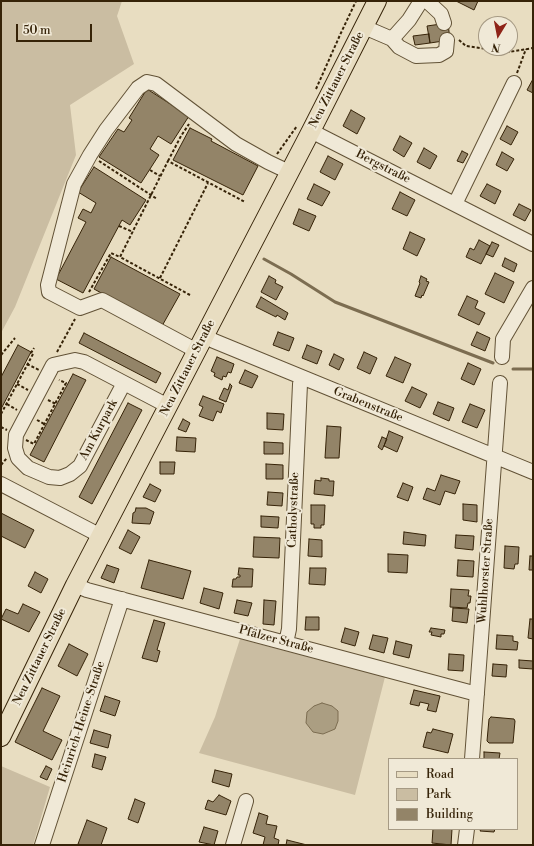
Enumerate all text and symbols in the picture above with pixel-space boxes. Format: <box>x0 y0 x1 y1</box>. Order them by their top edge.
scale bar <box>18 16 94 42</box>
north arrow <box>478 16 518 56</box>
text: 50 m <box>23 23 51 38</box>
street label: Neu Zittauer Straße <box>306 29 368 131</box>
text: N <box>491 39 502 54</box>
street label: Bergstraße <box>353 147 413 187</box>
street label: Neu Zittauer Straße <box>157 317 219 419</box>
street label: Grabenstraße <box>331 385 405 425</box>
street label: Am Kurpark <box>77 397 121 463</box>
street label: Catholystraße <box>285 472 303 548</box>
street label: Wuhlhorster Straße <box>475 518 497 624</box>
street label: Neu Zittauer Straße <box>10 606 70 708</box>
street label: Pfälzer Straße <box>237 623 315 657</box>
street label: Heinrich-Heine-Straße <box>56 659 108 785</box>
legend <box>388 758 518 830</box>
text: Road <box>426 767 454 782</box>
text: Park <box>426 787 451 802</box>
text: Building <box>426 807 473 822</box>

